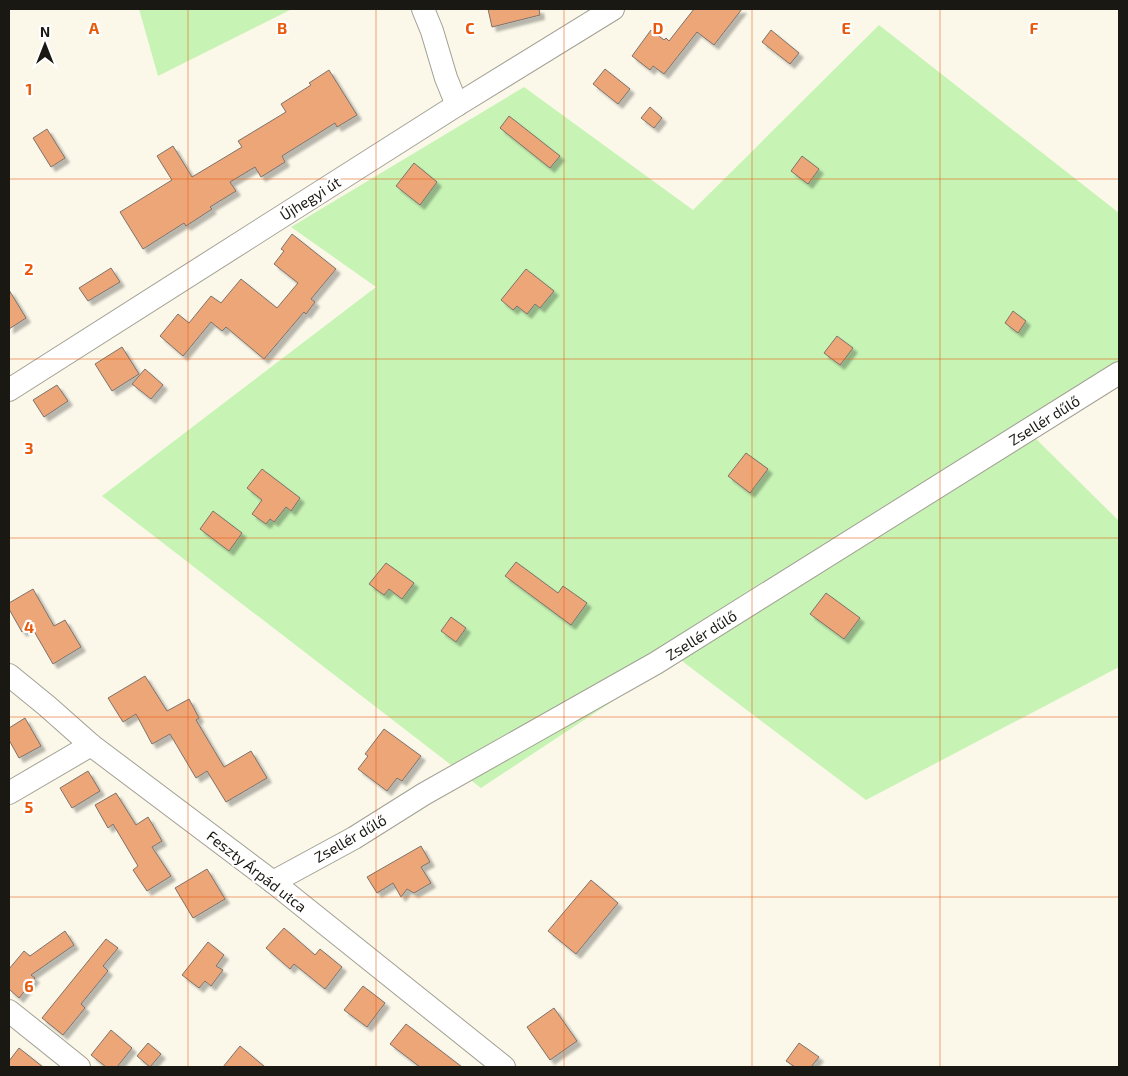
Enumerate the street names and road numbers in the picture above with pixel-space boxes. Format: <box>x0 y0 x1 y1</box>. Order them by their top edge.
street label: Újhegyi út <box>276 172 344 225</box>
street label: Zsellér dűlő <box>1005 391 1083 449</box>
street label: Zsellér dűlő <box>662 606 740 664</box>
street label: Zsellér dűlő <box>311 810 389 866</box>
street label: Feszty Árpád utca <box>204 826 310 916</box>

